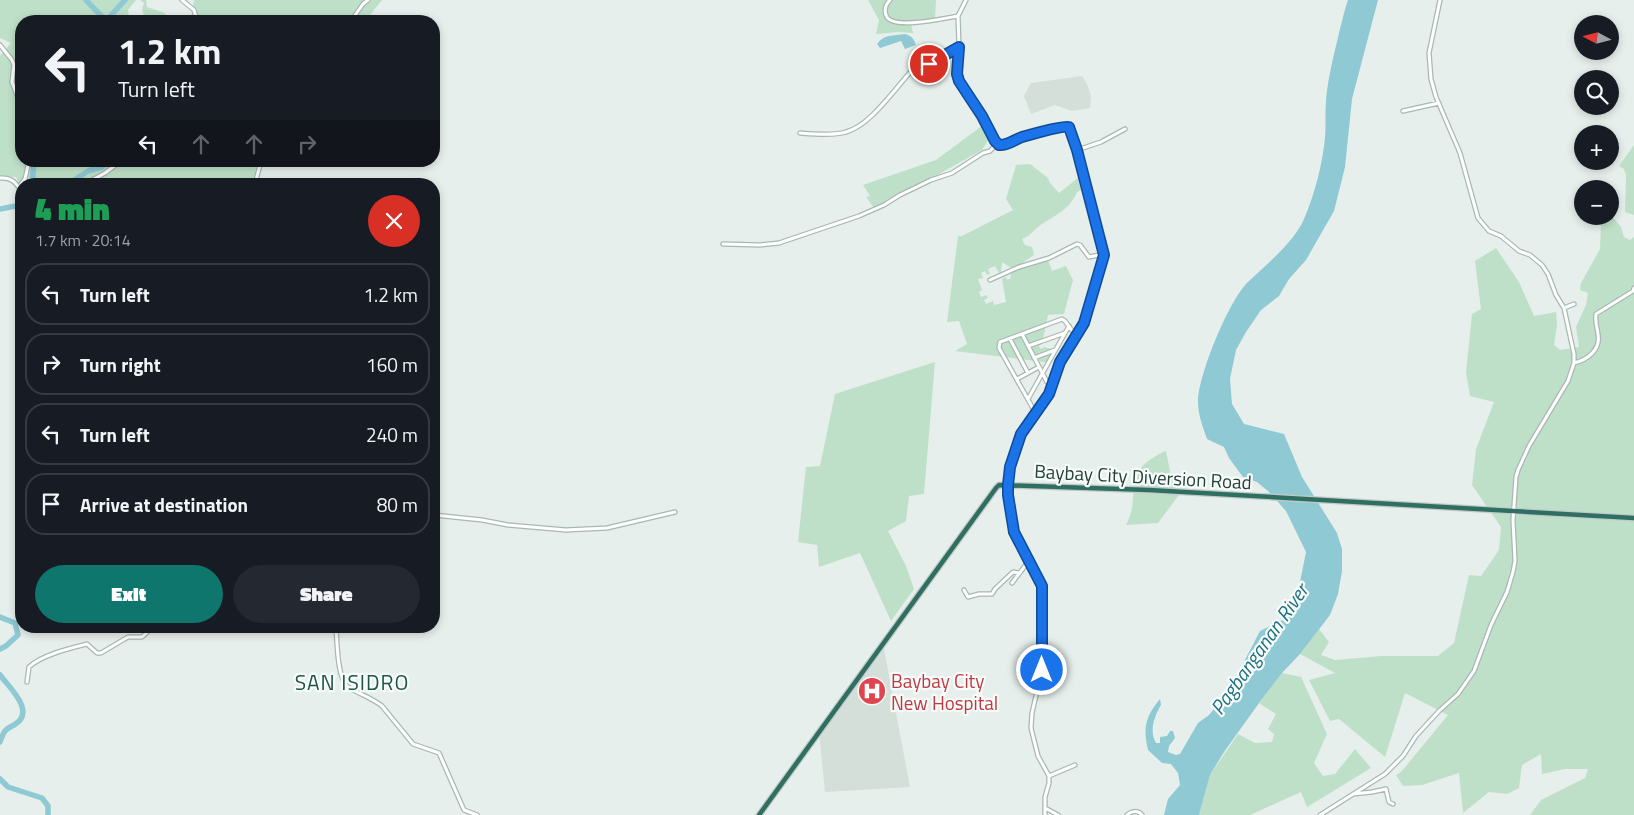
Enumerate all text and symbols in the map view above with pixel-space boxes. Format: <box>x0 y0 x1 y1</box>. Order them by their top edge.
north arrow <box>1574 15 1619 60</box>
map controls <box>1574 15 1619 225</box>
text: 1.2 km <box>118 24 221 78</box>
icon: left <box>35 35 100 100</box>
pin <box>908 43 950 85</box>
icon: arrive <box>915 50 943 78</box>
button: search <box>1574 70 1619 115</box>
text: Turn left <box>118 72 195 106</box>
button: + <box>1574 125 1619 170</box>
icon: left <box>134 130 162 158</box>
icon: ahead <box>187 130 215 158</box>
icon: ahead <box>240 130 268 158</box>
icon: right <box>293 130 321 158</box>
button: − <box>1574 180 1619 225</box>
text: 4 min <box>35 186 110 232</box>
button: close <box>368 195 420 247</box>
text: 1.7 km · 20:14 <box>35 228 131 252</box>
icon: left <box>37 280 65 308</box>
text: Turn left <box>80 280 150 309</box>
text: 1.2 km <box>363 280 418 309</box>
icon: right <box>37 350 65 378</box>
text: Turn right <box>80 350 161 379</box>
text: 160 m <box>366 350 418 379</box>
icon: left <box>37 420 65 448</box>
text: Turn left <box>80 420 150 449</box>
text: 240 m <box>366 420 418 449</box>
street label: Baybay City Diversion Road <box>1034 456 1252 496</box>
icon: arrive <box>37 490 65 518</box>
text: Arrive at destination <box>80 490 248 519</box>
text: 80 m <box>377 490 418 519</box>
button: Exit <box>35 565 223 623</box>
button: Share <box>233 565 420 623</box>
water label: Pagbanganan River <box>1202 575 1317 721</box>
position arrow <box>1015 643 1067 695</box>
district label: SAN ISIDRO <box>295 666 409 698</box>
place label: Baybay City New Hospital <box>891 666 998 717</box>
hospital icon: Baybay City New Hospital <box>857 676 887 706</box>

